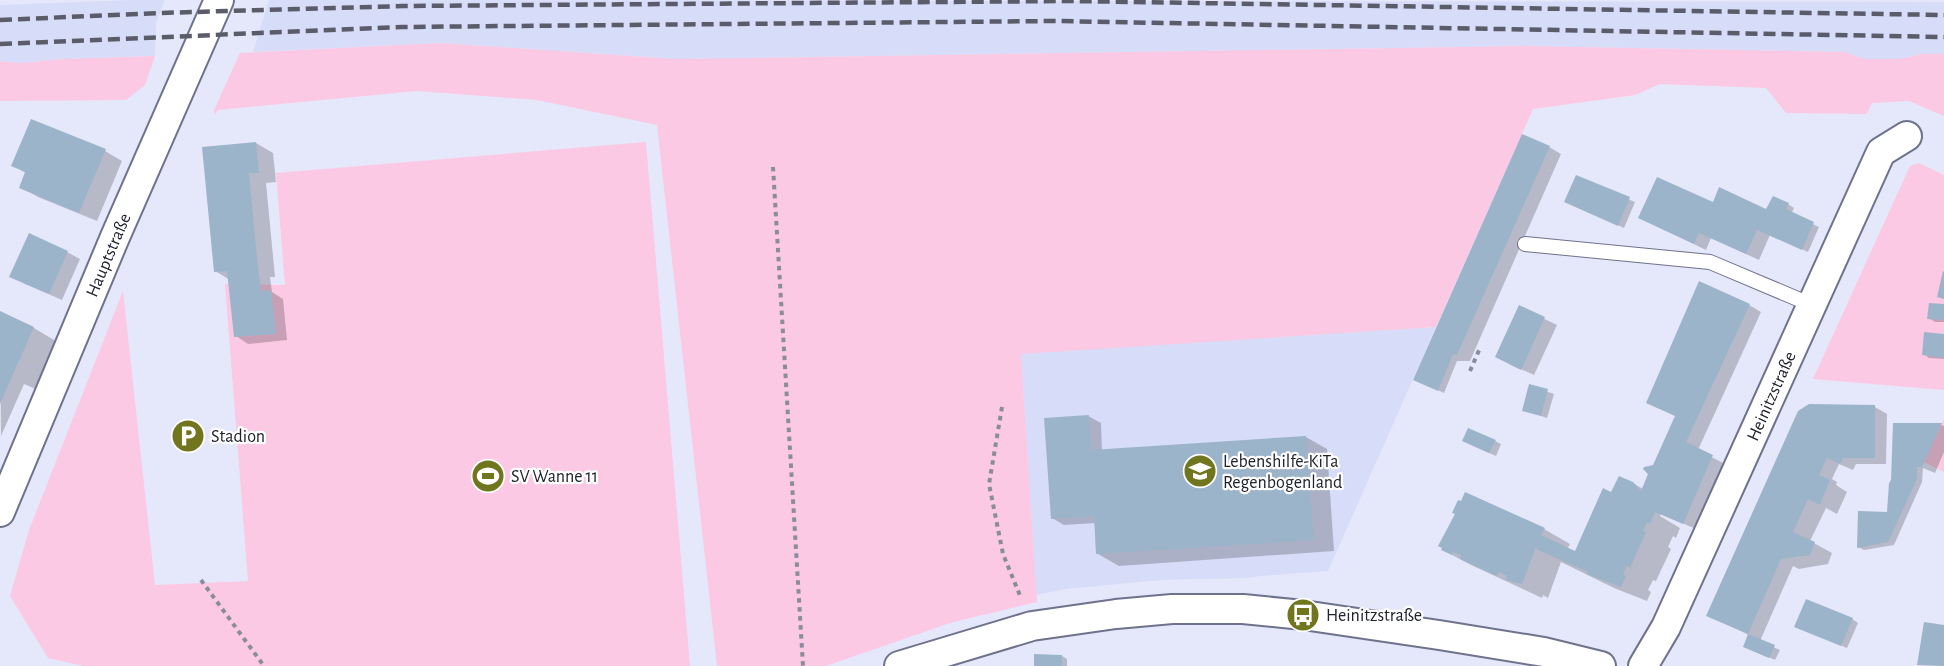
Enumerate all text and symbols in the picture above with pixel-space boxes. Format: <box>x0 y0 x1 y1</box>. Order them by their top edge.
street label: Hauptstraße <box>83 211 135 300</box>
street label: Heinitzstraße <box>1744 349 1800 444</box>
parking icon: Stadion <box>170 418 206 454</box>
place label: Stadion <box>211 428 265 446</box>
school or university icon: Lebenshilfe-KiTa Regenbogenland <box>1182 453 1218 489</box>
place label: Lebenshilfe-KiTa Regenbogenland <box>1223 453 1342 492</box>
sports icon: SV Wanne 11 <box>470 458 506 494</box>
place label: SV Wanne 11 <box>511 468 598 486</box>
bus stop icon: Heinitzstraße <box>1285 597 1321 633</box>
place label: Heinitzstraße <box>1326 607 1422 625</box>

